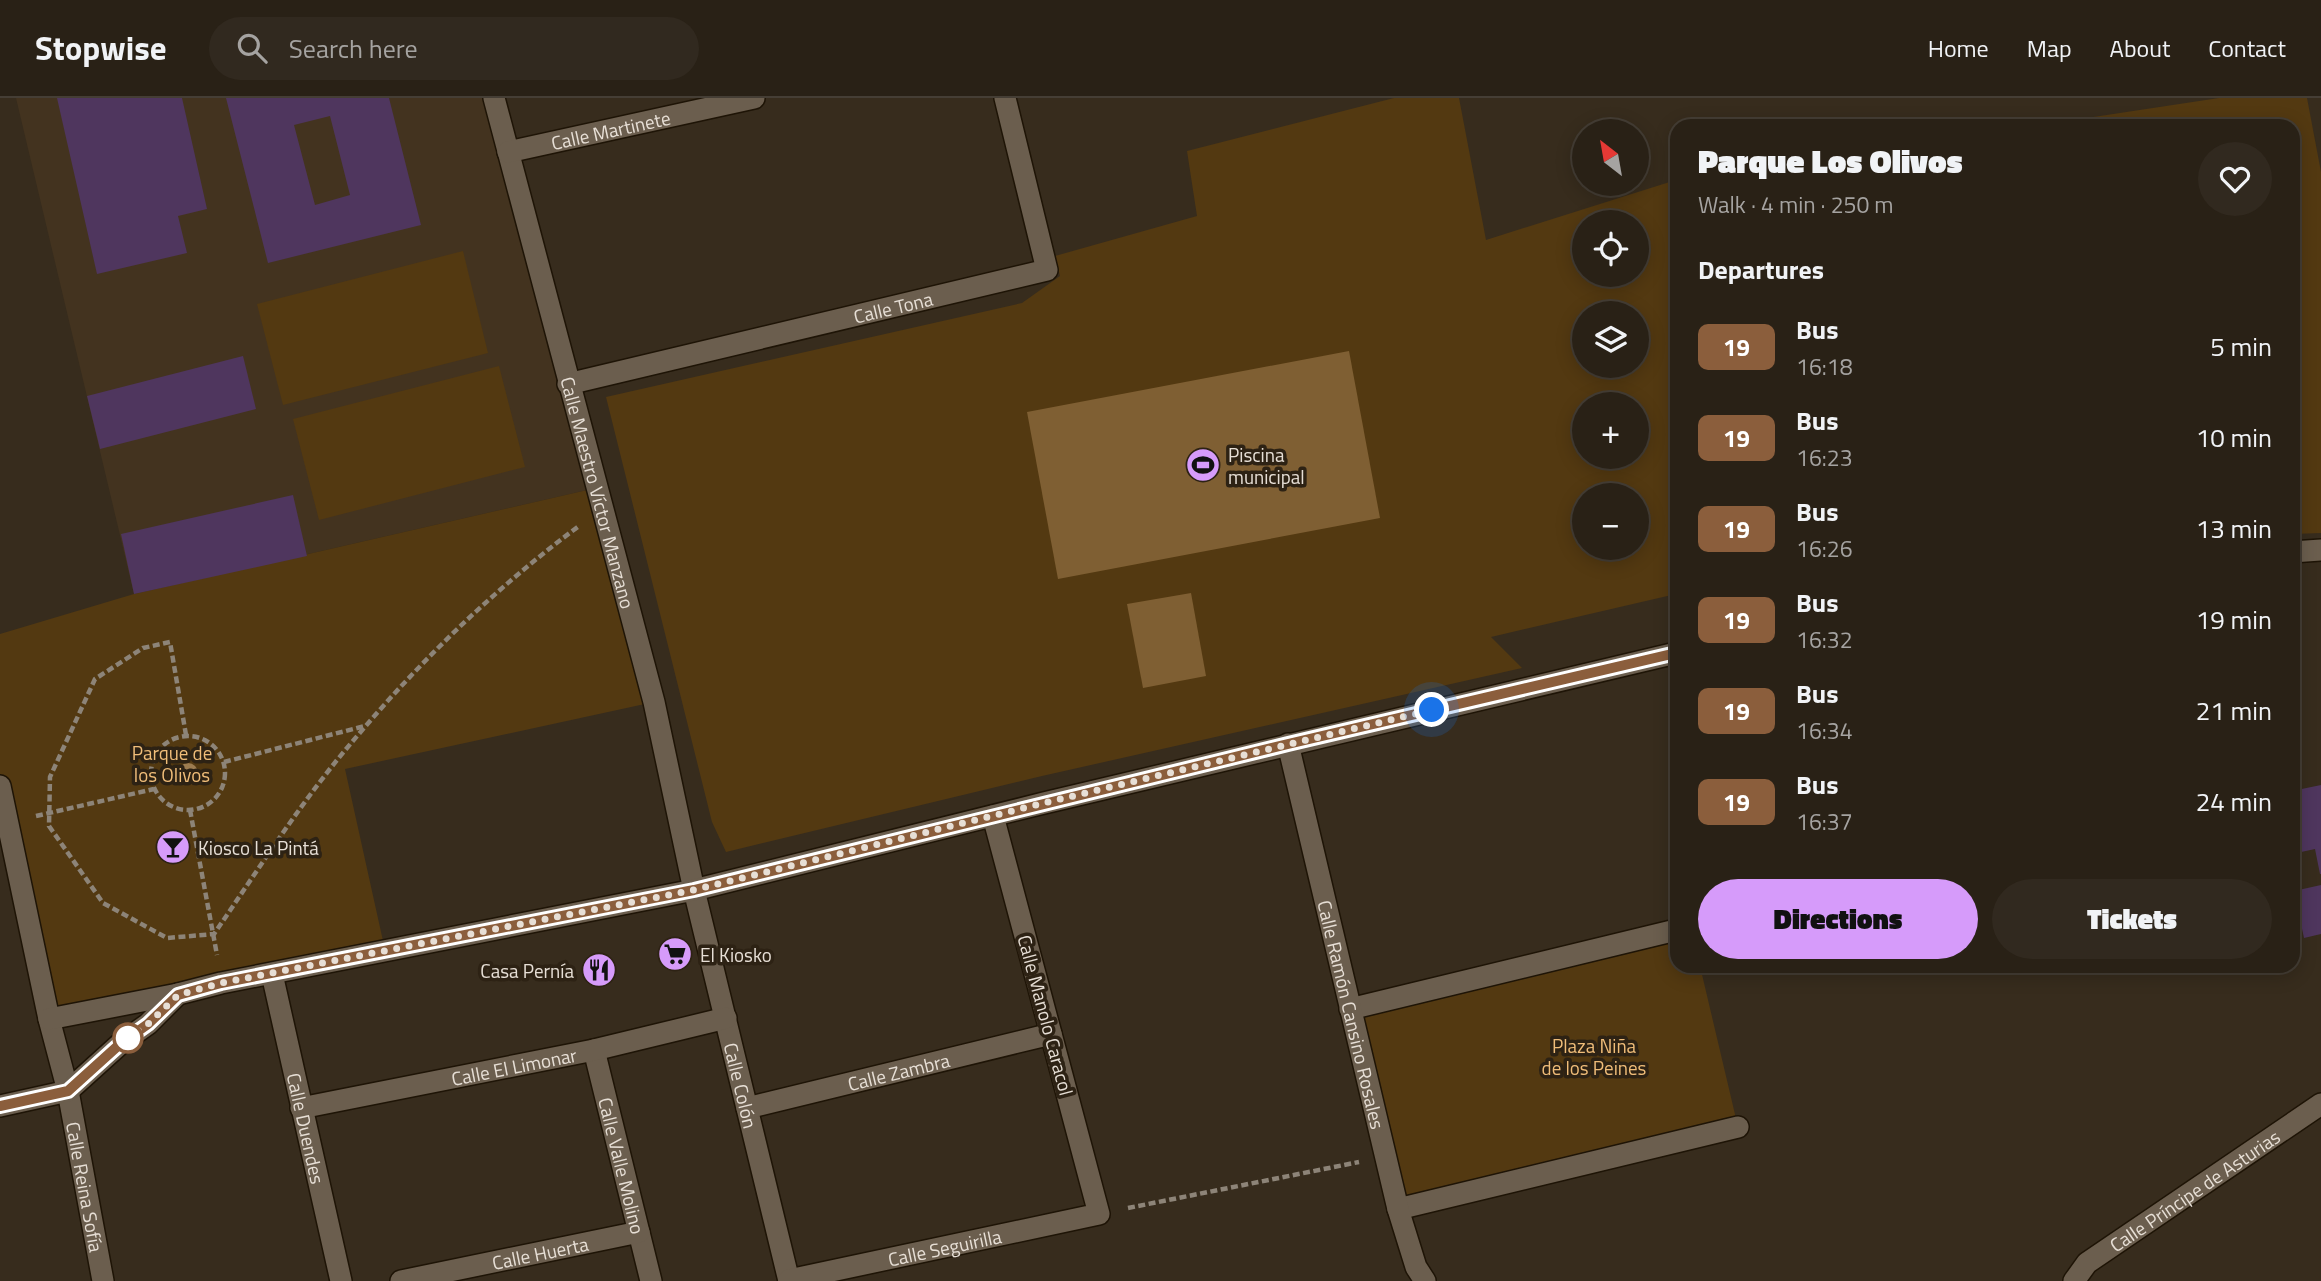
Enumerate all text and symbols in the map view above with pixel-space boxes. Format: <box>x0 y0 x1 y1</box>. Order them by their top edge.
search box <box>209 17 699 80</box>
text: Stopwise <box>35 23 167 73</box>
icon: search <box>233 29 271 67</box>
text: Search here <box>289 29 418 68</box>
text: Home <box>1928 30 1989 66</box>
text: Map <box>2027 30 2072 66</box>
text: About <box>2110 30 2170 66</box>
text: Contact <box>2208 30 2286 66</box>
street label: Calle Martinete <box>548 102 673 157</box>
north arrow <box>1572 119 1648 196</box>
map controls <box>1572 119 1649 560</box>
text: Parque Los Olivos <box>1698 136 1963 186</box>
button: heart <box>2198 142 2272 216</box>
text: Walk · 4 min · 250 m <box>1698 187 1894 222</box>
button: locate <box>1572 210 1649 287</box>
text: Departures <box>1698 250 1824 289</box>
street label: Calle Tona <box>850 283 936 330</box>
button: layers <box>1572 301 1649 378</box>
text: Bus <box>1796 310 1838 349</box>
text: 5 min <box>2210 327 2272 366</box>
text: 19 <box>1723 329 1750 365</box>
text: 16:18 <box>1796 349 1853 384</box>
street label: Calle Maestro Víctor Manzano <box>554 373 643 612</box>
button: + <box>1572 392 1649 469</box>
text: Bus <box>1796 401 1838 440</box>
text: 10 min <box>2196 418 2272 457</box>
text: 19 <box>1723 420 1750 456</box>
place label: Piscina municipal <box>1228 440 1305 491</box>
text: 16:23 <box>1796 440 1853 475</box>
sports icon: Piscina municipal <box>1184 446 1222 484</box>
button: − <box>1572 483 1649 560</box>
text: Bus <box>1796 492 1838 531</box>
text: 13 min <box>2196 509 2272 548</box>
text: 19 <box>1723 511 1750 547</box>
text: 16:26 <box>1796 531 1853 566</box>
text: Bus <box>1796 583 1838 622</box>
text: 19 min <box>2196 600 2272 639</box>
text: 19 <box>1723 602 1750 638</box>
text: 16:32 <box>1796 622 1853 657</box>
text: Bus <box>1796 674 1838 713</box>
text: 21 min <box>2196 691 2272 730</box>
your location <box>1414 692 1449 727</box>
text: 19 <box>1723 693 1750 729</box>
text: 16:34 <box>1796 713 1853 748</box>
park label: Parque de los Olivos <box>132 738 212 789</box>
text: Bus <box>1796 765 1838 804</box>
text: 24 min <box>2196 782 2272 821</box>
text: 19 <box>1723 784 1750 820</box>
text: 16:37 <box>1796 804 1853 839</box>
bar icon: Kiosco La Pintá <box>154 828 192 866</box>
place label: Kiosco La Pintá <box>198 833 319 862</box>
button: Directions <box>1698 879 1978 959</box>
button: Tickets <box>1992 879 2272 959</box>
street label: Calle Ramón Cansino Rosales <box>1311 897 1393 1132</box>
street label: Calle Manolo Caracol <box>1011 931 1081 1099</box>
supermarket icon: El Kiosko <box>656 935 694 973</box>
place label: El Kiosko <box>700 940 772 969</box>
restaurant icon: Casa Pernía <box>580 951 618 989</box>
place label: Casa Pernía <box>480 956 574 985</box>
unlabelled marker <box>113 1023 143 1053</box>
park label: Plaza Niña de los Peines <box>1542 1031 1647 1082</box>
street label: Calle El Limonar <box>449 1039 579 1092</box>
street label: Calle Colón <box>717 1039 766 1131</box>
street label: Calle Zambra <box>845 1045 953 1098</box>
street label: Calle Duendes <box>280 1070 333 1187</box>
street label: Calle Valle Molino <box>592 1094 653 1237</box>
street label: Calle Reina Sofía <box>59 1119 112 1255</box>
street label: Calle Príncipe de Asturias <box>2103 1122 2286 1258</box>
street label: Calle Seguirilla <box>885 1221 1004 1273</box>
street label: Calle Huerta <box>489 1228 591 1276</box>

